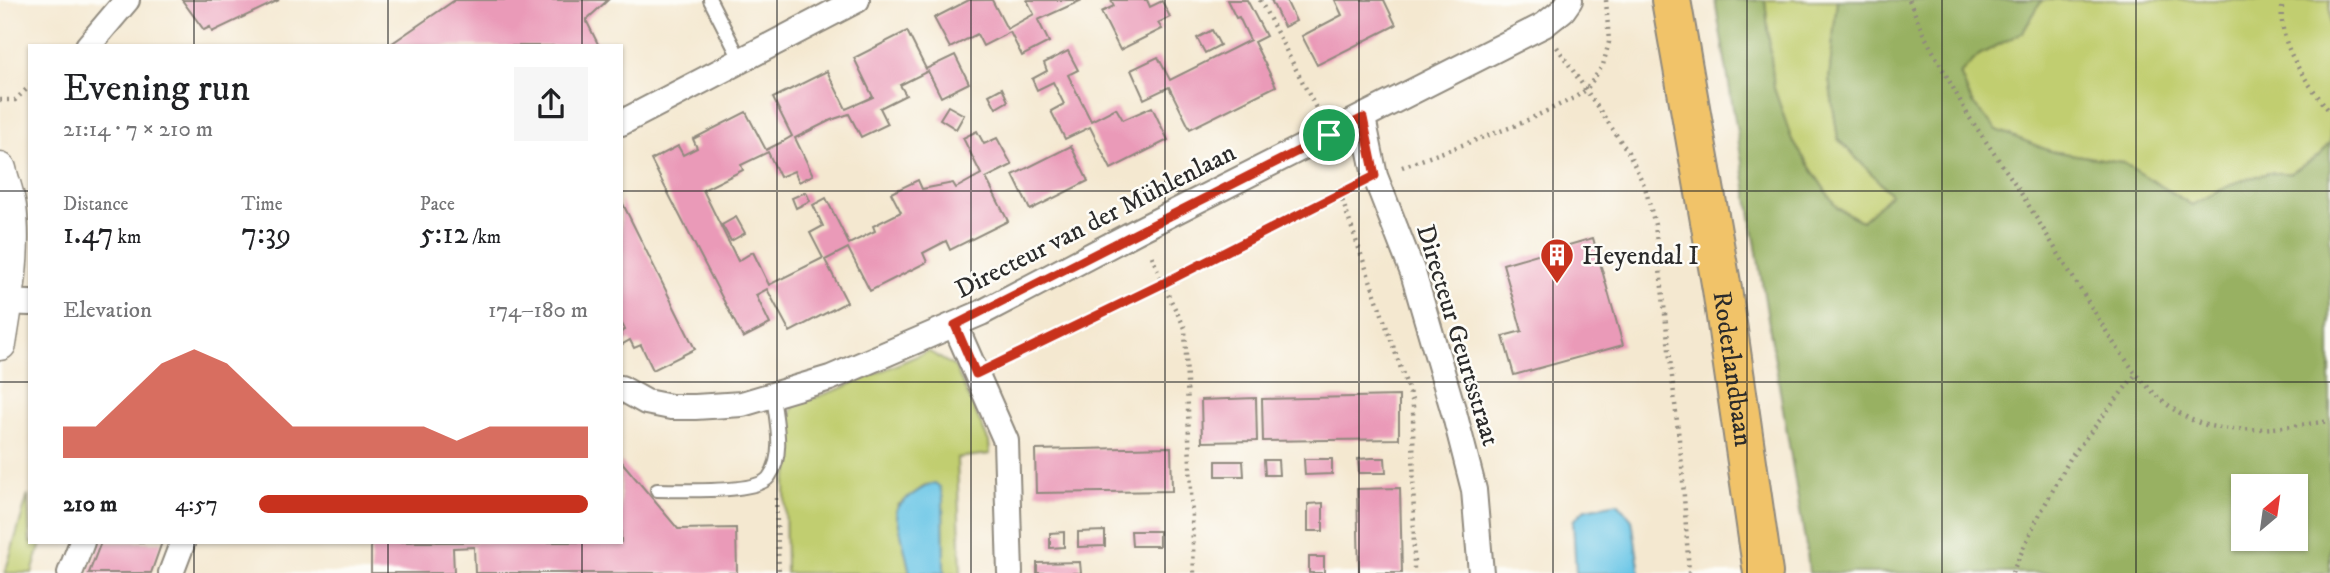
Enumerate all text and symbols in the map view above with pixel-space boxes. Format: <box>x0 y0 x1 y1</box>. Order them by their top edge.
text: Evening run <box>63 65 250 113</box>
button: share <box>514 67 588 141</box>
pin <box>1299 105 1359 165</box>
text: 21:14 · 7 × 210 m <box>63 115 213 144</box>
icon: arrive <box>1310 116 1348 154</box>
street label: Directeur van der Mühlenlaan <box>950 136 1242 307</box>
text: Distance <box>63 193 128 216</box>
text: Time <box>241 193 283 216</box>
text: Pace <box>420 193 455 216</box>
text: 1.47 <box>63 216 114 253</box>
text: 7:39 <box>241 216 291 253</box>
text: 5:12 <box>420 216 468 253</box>
street label: Directeur Geurtsstraat <box>1408 221 1507 450</box>
text: km <box>114 226 141 249</box>
text: /km <box>468 226 501 249</box>
building icon: Heyendal I <box>1538 236 1576 285</box>
place label: Heyendal I <box>1582 240 1699 273</box>
street label: Roderlandbaan <box>1705 289 1760 449</box>
text: Elevation <box>63 296 152 325</box>
text: 174–180 m <box>488 296 588 325</box>
north arrow <box>2231 474 2308 551</box>
map controls <box>2231 474 2308 551</box>
text: 210 m <box>63 490 117 519</box>
text: 4:57 <box>175 490 218 519</box>

